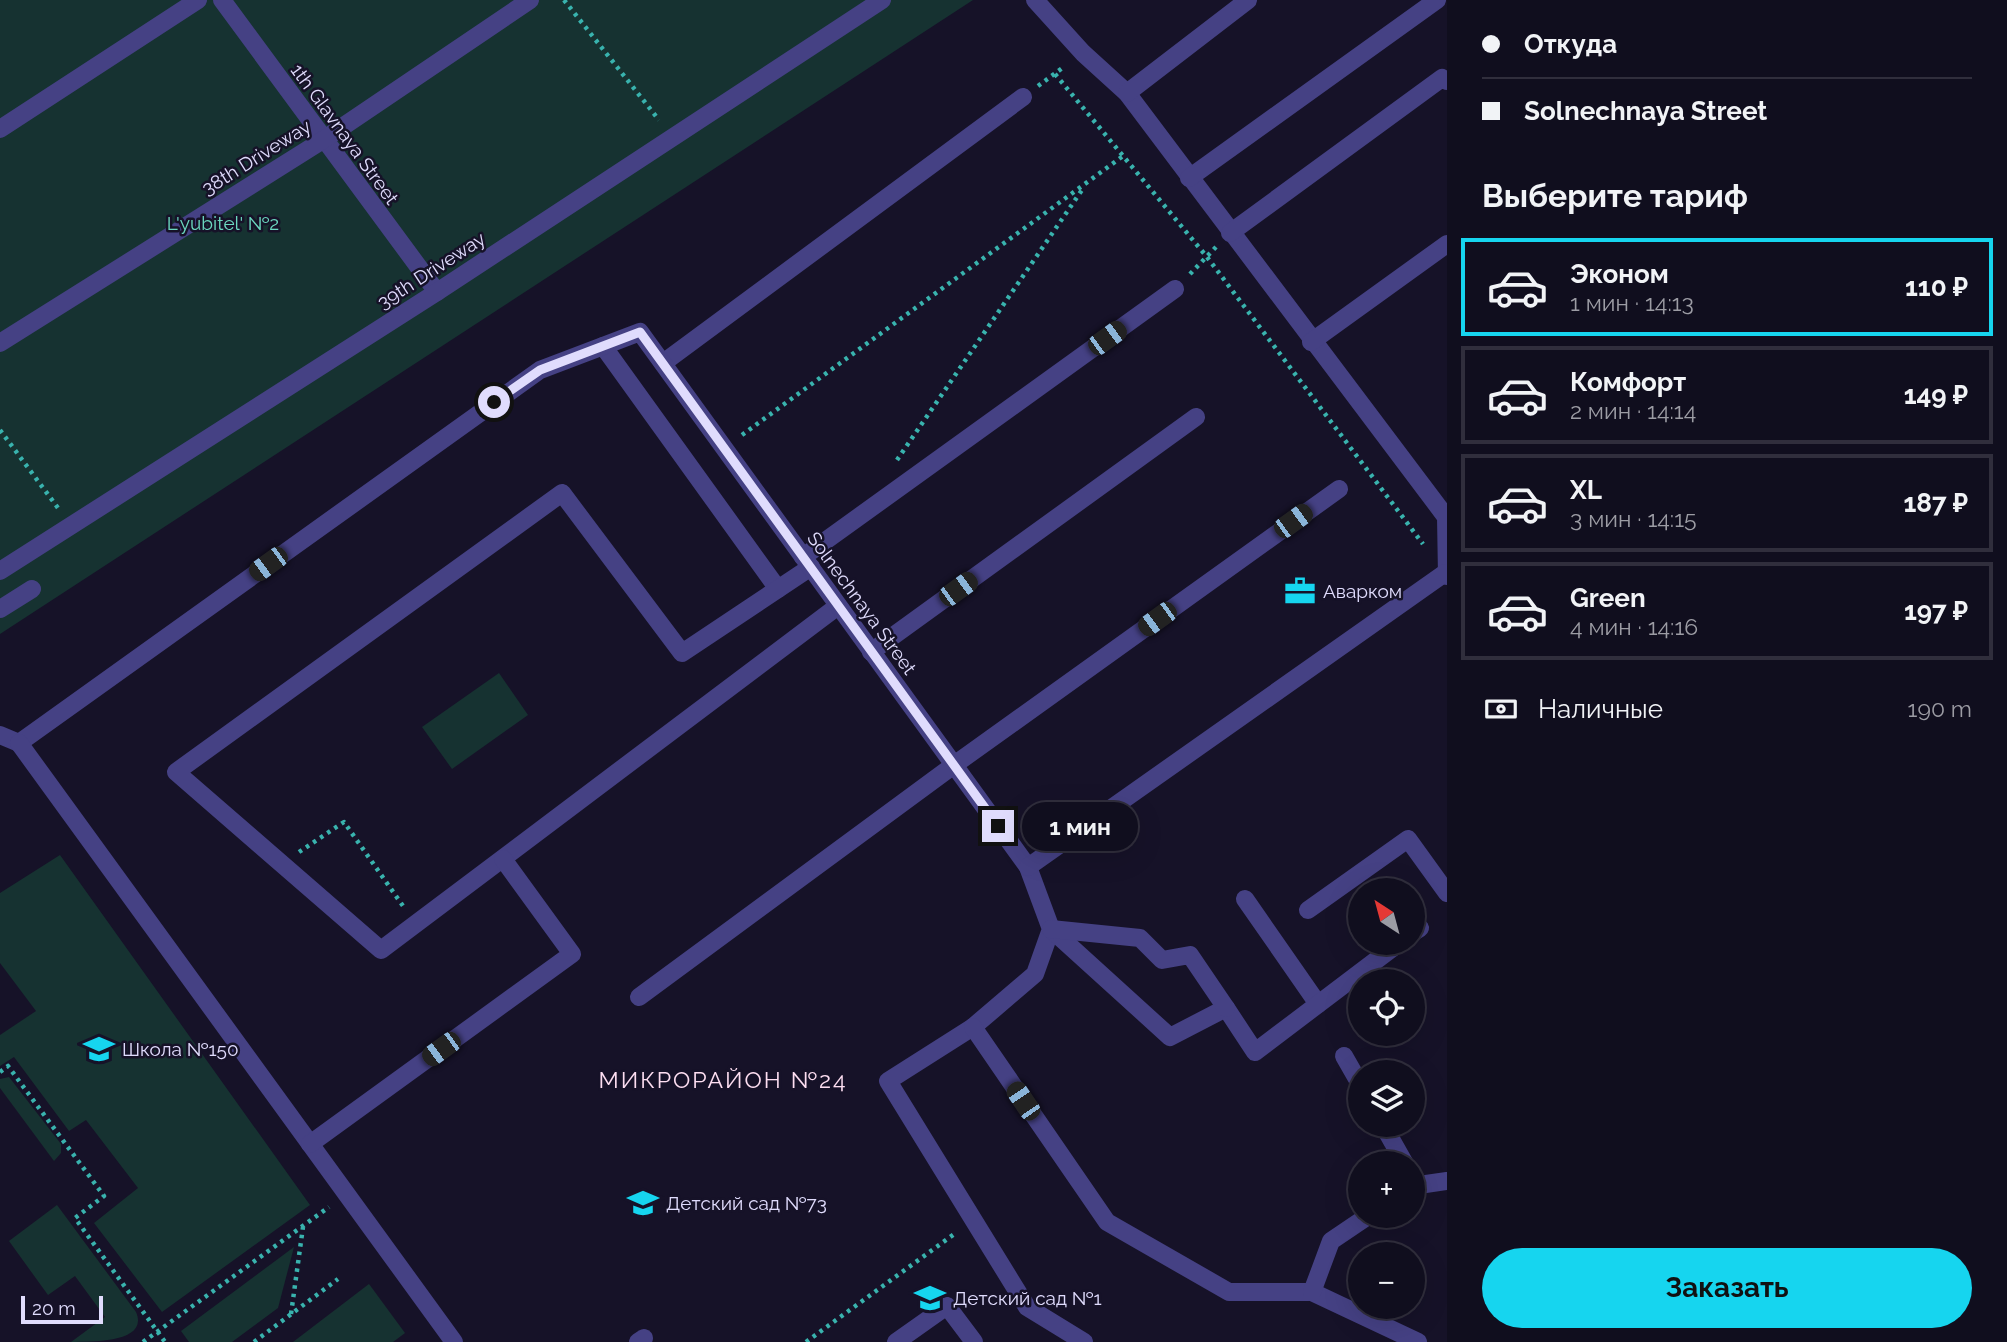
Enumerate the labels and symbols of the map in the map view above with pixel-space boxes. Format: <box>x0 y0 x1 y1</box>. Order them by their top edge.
street label: 1th Glavnaya Street <box>287 59 404 209</box>
street label: 38th Driveway <box>197 115 315 199</box>
park label: L'yubitel' №2 <box>167 212 279 234</box>
street label: 39th Driveway <box>373 227 489 313</box>
car <box>1084 317 1131 359</box>
route start <box>478 386 510 418</box>
car <box>1270 500 1317 542</box>
street label: Solnechnaya Street <box>803 527 921 679</box>
car <box>245 543 292 585</box>
car <box>935 568 982 610</box>
office icon: Аварком <box>1283 574 1317 608</box>
place label: Аварком <box>1323 580 1402 602</box>
car <box>1134 598 1181 640</box>
callout: 1 мин <box>1023 802 1138 850</box>
route end <box>982 810 1014 842</box>
north arrow <box>1348 878 1424 956</box>
car <box>418 1028 465 1070</box>
school or university icon: Школа №150 <box>82 1032 116 1066</box>
place label: Школа №150 <box>122 1038 239 1060</box>
district label: МИКРОРАЙОН №24 <box>599 1066 847 1093</box>
car <box>1003 1078 1044 1124</box>
school or university icon: Детский сад №73 <box>626 1186 660 1220</box>
place label: Детский сад №73 <box>666 1192 827 1214</box>
school or university icon: Детский сад №1 <box>913 1281 947 1315</box>
place label: Детский сад №1 <box>953 1287 1102 1309</box>
scale bar <box>21 1293 103 1325</box>

